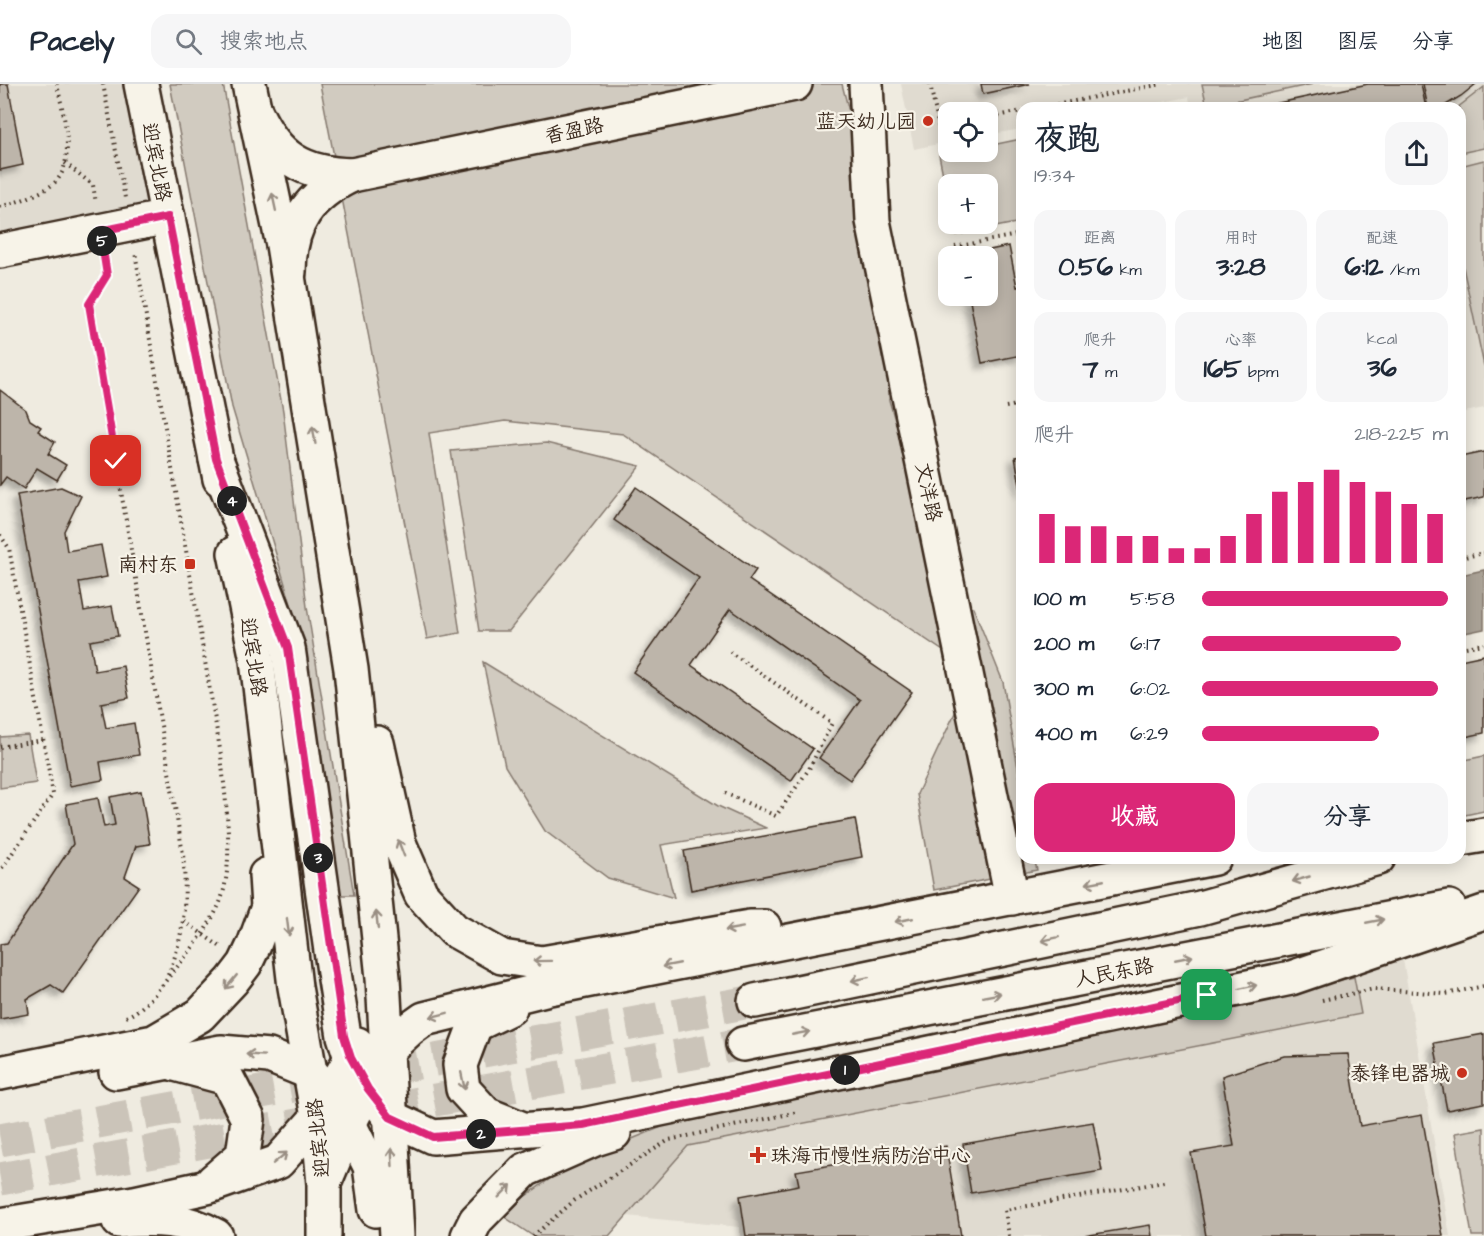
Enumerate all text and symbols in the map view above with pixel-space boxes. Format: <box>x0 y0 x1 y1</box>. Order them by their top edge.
search box <box>151 14 571 68</box>
text: Pacely <box>30 22 115 61</box>
icon: search <box>172 25 205 58</box>
text: 搜索地点 <box>220 26 308 57</box>
text: 地图 <box>1262 27 1304 56</box>
text: 图层 <box>1337 27 1379 56</box>
text: 分享 <box>1412 27 1454 56</box>
map controls <box>938 102 998 306</box>
button: locate <box>938 102 998 162</box>
place label: 蓝天幼儿园 <box>816 108 916 136</box>
street label: 香盈路 <box>542 111 607 151</box>
marker: 蓝天幼儿园 <box>921 114 935 128</box>
text: 夜跑 <box>1034 116 1100 162</box>
street label: 迎宾北路 <box>135 120 178 205</box>
button: share <box>1385 122 1448 185</box>
text: 19:34 <box>1034 162 1075 190</box>
button: + <box>938 174 998 234</box>
one-way arrow <box>268 192 279 212</box>
pin: 5 <box>87 226 117 256</box>
text: 距离 <box>1084 227 1116 249</box>
text: 用时 <box>1225 227 1257 249</box>
text: 配速 <box>1366 227 1398 249</box>
text: 5 <box>96 230 108 252</box>
button: − <box>938 246 998 306</box>
text: 0.56 <box>1058 249 1113 285</box>
text: 3:28 <box>1216 249 1266 285</box>
text: 6:12 <box>1345 249 1383 285</box>
text: km <box>1113 259 1142 281</box>
text: /km <box>1383 259 1419 281</box>
text: kcal <box>1367 328 1397 350</box>
text: 爬升 <box>1084 329 1116 351</box>
text: 心率 <box>1225 329 1257 351</box>
text: 36 <box>1367 350 1397 386</box>
text: 7 <box>1083 351 1099 387</box>
text: 165 <box>1204 351 1242 387</box>
text: m <box>1099 361 1117 383</box>
text: bpm <box>1242 361 1278 383</box>
text: 218–225 m <box>1354 420 1448 448</box>
text: 爬升 <box>1034 421 1074 449</box>
one-way arrow <box>308 426 319 446</box>
pin <box>90 435 141 486</box>
icon: check <box>99 444 132 477</box>
street label: 文洋路 <box>908 460 948 525</box>
pin: 4 <box>217 486 247 516</box>
text: 4 <box>227 490 237 512</box>
place label: 南村东 <box>118 551 178 579</box>
marker: 南村东 <box>183 557 197 571</box>
text: 100 m <box>1034 585 1085 613</box>
text: 5:58 <box>1130 585 1175 613</box>
street label: 迎宾北路 <box>233 615 273 700</box>
text: 200 m <box>1034 630 1094 658</box>
text: 6:17 <box>1130 630 1161 658</box>
text: 300 m <box>1034 675 1093 703</box>
text: 6:02 <box>1130 675 1170 703</box>
text: 400 m <box>1034 720 1096 748</box>
text: 6:29 <box>1130 720 1169 748</box>
button: 收藏 <box>1034 783 1235 852</box>
button: 分享 <box>1247 783 1448 852</box>
one-way arrow <box>395 839 406 857</box>
pin: 3 <box>303 843 333 873</box>
text: 3 <box>314 847 322 869</box>
one-way arrow <box>1292 874 1311 886</box>
one-way arrow <box>1086 877 1105 888</box>
one-way arrow <box>371 911 382 930</box>
one-way arrow <box>894 915 914 926</box>
one-way arrow <box>1365 915 1384 926</box>
one-way arrow <box>283 917 294 937</box>
one-way arrow <box>725 924 745 935</box>
one-way arrow <box>1041 934 1061 945</box>
street label: 人民东路 <box>1072 951 1157 994</box>
one-way arrow <box>1173 952 1193 963</box>
one-way arrow <box>533 955 553 967</box>
one-way arrow <box>662 960 681 971</box>
pin <box>1181 969 1232 1020</box>
one-way arrow <box>224 974 237 990</box>
one-way arrow <box>850 974 870 985</box>
icon: arrive <box>1190 978 1223 1011</box>
one-way arrow <box>1239 980 1258 992</box>
one-way arrow <box>982 989 1002 1000</box>
one-way arrow <box>430 1010 449 1022</box>
one-way arrow <box>791 1027 810 1038</box>
one-way arrow <box>246 1049 266 1060</box>
pin: 1 <box>830 1055 860 1085</box>
text: 1 <box>844 1059 846 1081</box>
place label: 泰锋电器城 <box>1350 1060 1450 1088</box>
marker: 泰锋电器城 <box>1455 1066 1469 1080</box>
one-way arrow <box>458 1071 469 1090</box>
street label: 迎宾北路 <box>301 1096 337 1179</box>
pin: 2 <box>466 1119 496 1149</box>
text: 2 <box>476 1123 486 1145</box>
place label: 珠海市慢性病防治中心 <box>771 1142 971 1170</box>
marker: 珠海市慢性病防治中心 <box>749 1146 767 1164</box>
one-way arrow <box>387 1147 398 1167</box>
one-way arrow <box>272 1152 288 1165</box>
one-way arrow <box>498 1184 512 1199</box>

